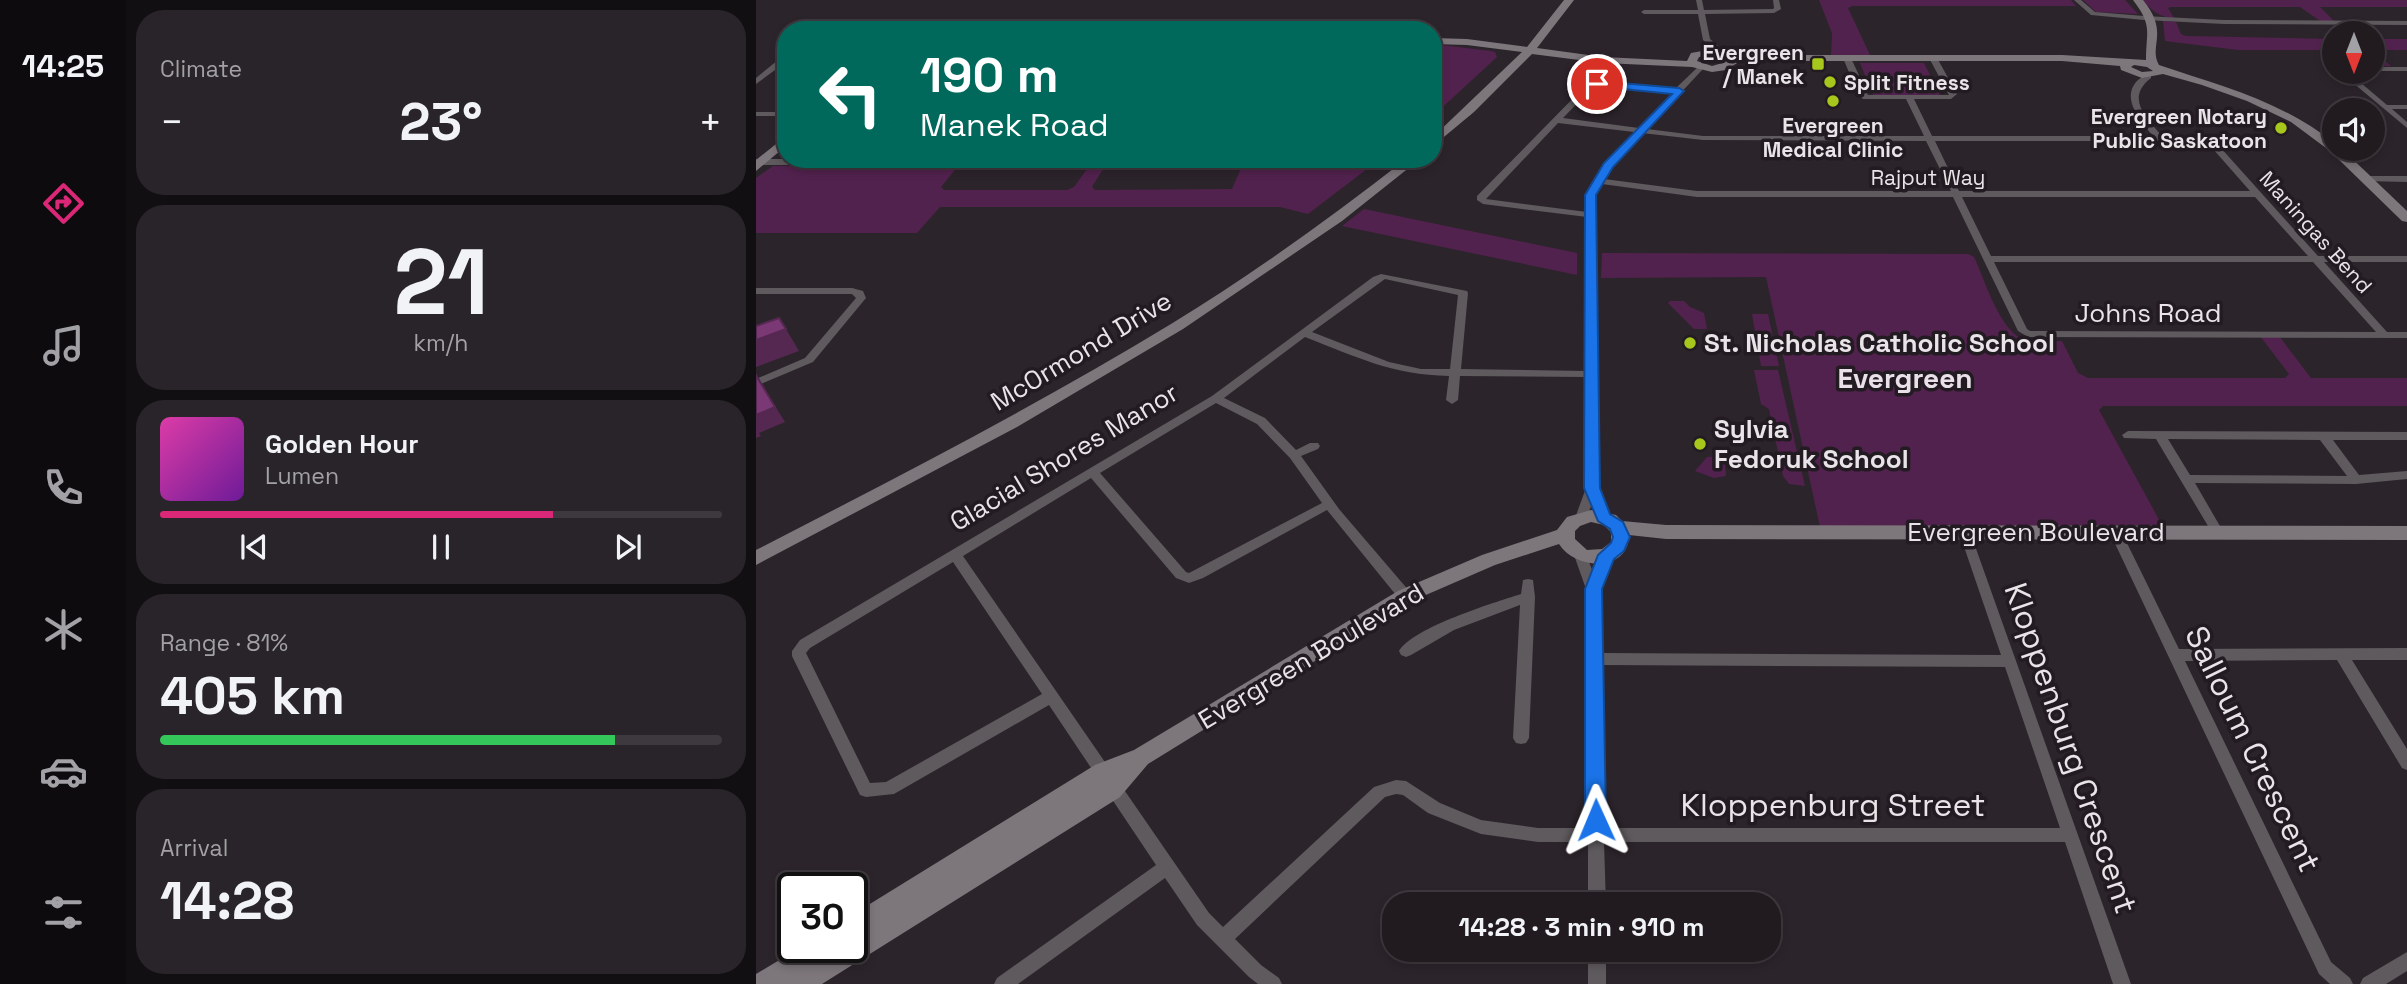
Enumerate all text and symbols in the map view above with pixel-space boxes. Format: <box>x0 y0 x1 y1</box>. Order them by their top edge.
north arrow <box>2322 21 2385 84</box>
map controls <box>2322 21 2385 161</box>
place label: Evergreen / Manek <box>1703 39 1804 90</box>
text: 190 m <box>920 44 1058 106</box>
text: 14:25 <box>22 46 104 86</box>
icon: left <box>805 49 896 140</box>
text: Climate <box>160 54 242 84</box>
pin <box>1567 54 1627 114</box>
marker: Evergreen / Manek <box>1810 56 1826 72</box>
icon: arrive <box>1578 65 1616 103</box>
place label: Split Fitness <box>1844 69 1970 96</box>
marker: Split Fitness <box>1822 74 1838 90</box>
text: 23° <box>400 89 483 155</box>
marker: Evergreen Medical Clinic <box>1825 93 1841 109</box>
text: − <box>160 98 184 146</box>
text: + <box>698 98 722 146</box>
button: sound <box>2322 98 2385 161</box>
place label: Evergreen Notary Public Saskatoon <box>2091 103 2267 154</box>
text: Manek Road <box>920 105 1109 145</box>
place label: Evergreen Medical Clinic <box>1763 112 1903 163</box>
marker: Evergreen Notary Public Saskatoon <box>2273 120 2289 136</box>
street label: Rajput Way <box>1871 164 1985 191</box>
street label: Maningas Bend <box>2254 165 2378 299</box>
icon: directions <box>39 179 88 228</box>
text: 21 <box>393 224 489 341</box>
street label: McOrmond Drive <box>984 284 1178 418</box>
street label: Johns Road <box>2075 296 2221 330</box>
icon: music <box>39 321 88 370</box>
place label: St. Nicholas Catholic School <box>1704 326 2055 360</box>
text: km/h <box>414 328 468 358</box>
marker: St. Nicholas Catholic School <box>1682 335 1698 351</box>
district label: Evergreen <box>1837 360 1973 396</box>
street label: Glacial Shores Manor <box>944 375 1184 539</box>
place label: Sylvia Fedoruk School <box>1714 412 1909 476</box>
text: Golden Hour <box>265 427 419 461</box>
marker: Sylvia Fedoruk School <box>1692 436 1708 452</box>
text: Lumen <box>265 461 339 491</box>
icon: phone <box>39 463 88 512</box>
street label: Evergreen Boulevard <box>1907 515 2165 549</box>
icon: previous <box>235 528 273 566</box>
icon: pause <box>422 528 460 566</box>
icon: next <box>609 528 647 566</box>
street label: Evergreen Boulevard <box>1192 575 1430 737</box>
street label: Kloppenburg Crescent <box>1996 577 2146 919</box>
icon: climate <box>39 605 88 654</box>
street label: Salloum Crescent <box>2176 620 2330 878</box>
text: Range · 81% <box>160 628 288 658</box>
text: 405 km <box>160 663 345 729</box>
icon: car <box>39 747 88 796</box>
position arrow <box>1559 783 1633 857</box>
street label: Kloppenburg Street <box>1680 785 1986 825</box>
text: Arrival <box>160 833 228 863</box>
text: 14:28 <box>160 868 294 934</box>
speed limit sign: 30 <box>777 872 868 963</box>
icon: filters <box>39 888 88 937</box>
text: 14:28 · 3 min · 910 m <box>1459 910 1704 944</box>

